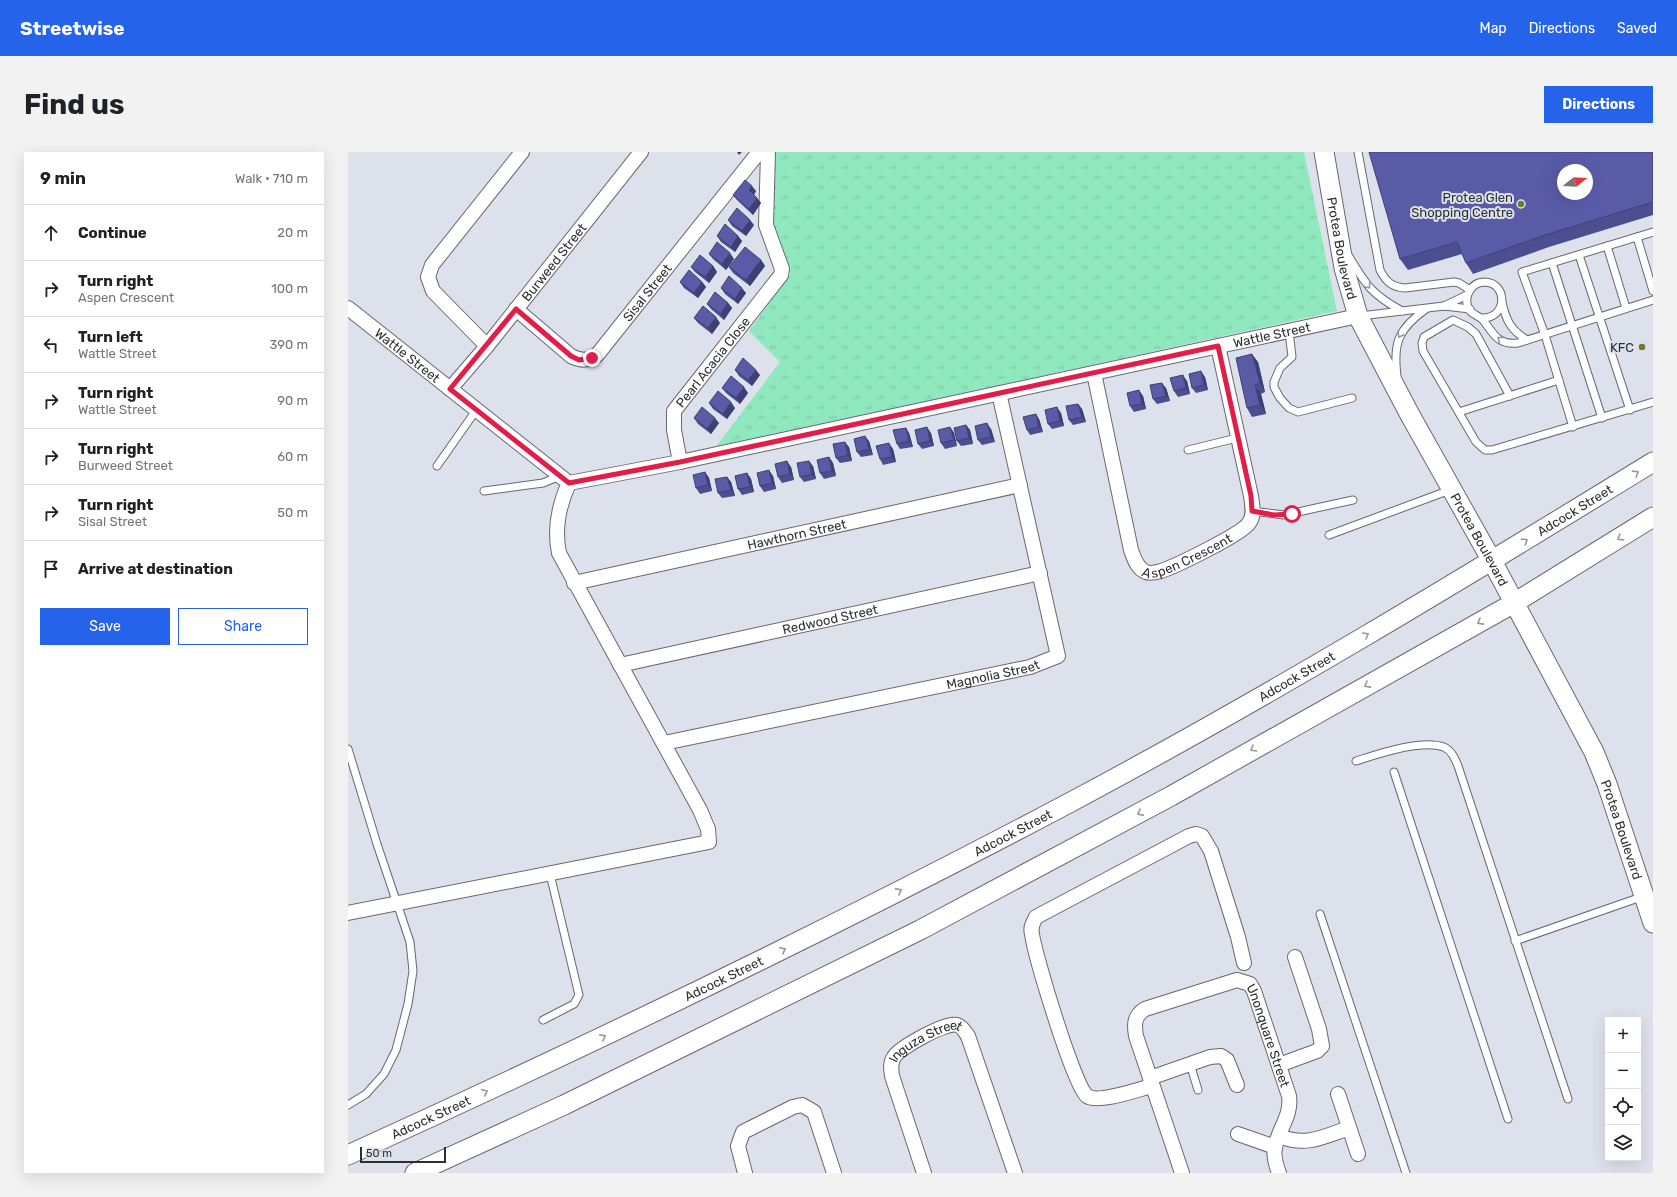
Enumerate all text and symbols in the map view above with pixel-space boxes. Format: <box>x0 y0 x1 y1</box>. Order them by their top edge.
text: Streetwise <box>20 17 125 40</box>
text: Map <box>1480 20 1507 37</box>
text: Directions <box>1529 20 1595 37</box>
text: Saved <box>1617 20 1657 37</box>
button: Directions <box>1544 86 1653 123</box>
text: Find us <box>24 88 124 121</box>
north arrow <box>1557 164 1593 200</box>
text: 9 min <box>40 168 86 188</box>
text: Walk · 710 m <box>235 171 308 186</box>
place label: Protea Glen Shopping Centre <box>1411 190 1513 221</box>
street label: Protea Boulevard <box>1324 196 1360 301</box>
marker: Protea Glen Shopping Centre <box>1516 199 1526 209</box>
street label: Burweed Street <box>518 220 589 304</box>
icon: ahead <box>40 222 62 244</box>
text: Continue <box>78 224 147 242</box>
text: 20 m <box>277 225 308 240</box>
street label: Sisal Street <box>620 261 674 324</box>
text: Turn right <box>78 272 153 290</box>
icon: right <box>40 278 62 300</box>
text: 100 m <box>271 281 308 296</box>
one-way arrow <box>1363 282 1371 289</box>
text: Aspen Crescent <box>78 290 174 305</box>
street label: Pearl Acacia Close <box>672 314 753 410</box>
street label: Wattle Street <box>1232 319 1312 350</box>
street label: Wattle Street <box>372 325 443 385</box>
text: Turn left <box>78 328 143 346</box>
one-way arrow <box>1398 330 1405 338</box>
icon: left <box>40 334 62 356</box>
text: 390 m <box>269 337 308 352</box>
one-way arrow <box>1498 337 1505 344</box>
place label: KFC <box>1610 340 1634 355</box>
marker: KFC <box>1637 342 1647 352</box>
text: Wattle Street <box>78 346 157 361</box>
route end <box>583 349 601 367</box>
text: Turn right <box>78 384 153 402</box>
icon: right <box>40 390 62 412</box>
text: 90 m <box>277 393 308 408</box>
text: Wattle Street <box>78 402 157 417</box>
text: Turn right <box>78 440 153 458</box>
icon: right <box>40 446 62 468</box>
text: 60 m <box>277 449 308 464</box>
text: Burweed Street <box>78 458 173 473</box>
one-way arrow <box>1632 470 1639 477</box>
street label: Adcock Street <box>1534 481 1615 539</box>
street label: Protea Boulevard <box>1448 490 1511 588</box>
text: Turn right <box>78 496 153 514</box>
icon: right <box>40 502 62 524</box>
text: 50 m <box>277 505 308 520</box>
route start <box>1283 505 1301 523</box>
text: Sisal Street <box>78 514 147 529</box>
street label: Hawthorn Street <box>746 516 848 552</box>
street label: Aspen Crescent <box>1140 530 1235 581</box>
one-way arrow <box>1617 533 1624 540</box>
one-way arrow <box>1521 538 1528 545</box>
icon: arrive <box>40 558 62 580</box>
text: Arrive at destination <box>78 560 233 578</box>
street label: Redwood Street <box>781 601 879 637</box>
button: Save <box>40 608 170 645</box>
button: Share <box>178 608 308 645</box>
one-way arrow <box>1477 617 1484 624</box>
one-way arrow <box>1362 633 1369 640</box>
street label: Adcock Street <box>1256 648 1337 704</box>
street label: Magnolia Street <box>945 656 1042 692</box>
one-way arrow <box>1364 681 1371 688</box>
one-way arrow <box>1250 745 1258 752</box>
street label: Protea Boulevard <box>1598 777 1646 881</box>
street label: Adcock Street <box>971 806 1054 859</box>
one-way arrow <box>1137 808 1144 816</box>
one-way arrow <box>895 889 902 896</box>
one-way arrow <box>779 947 786 955</box>
street label: Adcock Street <box>682 953 765 1004</box>
street label: Unonquare Street <box>1244 981 1293 1089</box>
street label: Inguza Street <box>885 1017 965 1064</box>
map controls <box>1605 1017 1641 1161</box>
button: + <box>1605 1017 1641 1053</box>
one-way arrow <box>599 1034 607 1042</box>
button: − <box>1605 1053 1641 1089</box>
one-way arrow <box>481 1089 489 1097</box>
button: locate <box>1605 1089 1641 1125</box>
street label: Adcock Street <box>389 1092 473 1142</box>
button: layers <box>1605 1125 1641 1161</box>
scale bar <box>360 1145 446 1164</box>
text: 50 m <box>366 1147 392 1160</box>

